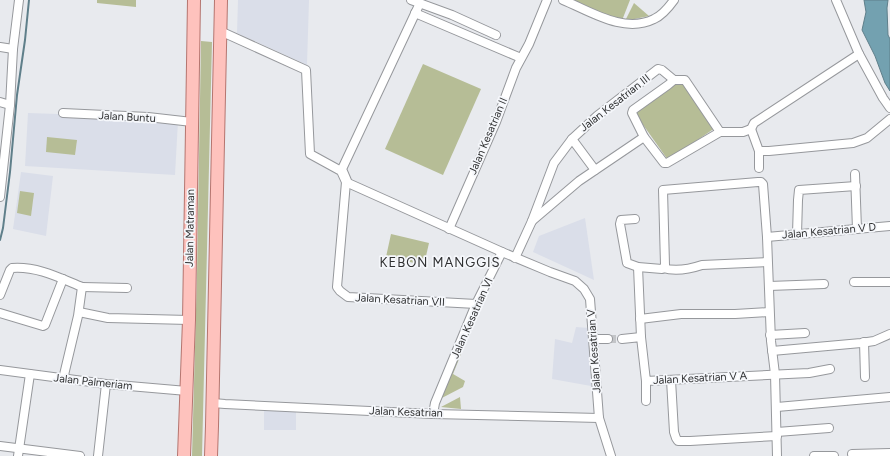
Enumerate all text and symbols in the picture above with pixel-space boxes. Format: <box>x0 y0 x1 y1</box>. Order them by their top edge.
street label: Jalan Kesatrian III <box>577 72 653 134</box>
street label: Jalan Kesatrian II <box>466 96 510 176</box>
street label: Jalan Buntu <box>98 109 156 125</box>
street label: Jalan Matraman <box>183 189 197 267</box>
street label: Jalan Kesatrian V D <box>781 220 877 242</box>
district label: KEBON MANGGIS <box>380 255 500 270</box>
street label: Jalan Kesatrian VI <box>448 276 496 360</box>
street label: Jalan Kesatrian VII <box>355 291 445 309</box>
street label: Jalan Kesatrian V <box>585 308 603 393</box>
street label: Jalan Kesatrian V A <box>653 369 748 387</box>
street label: Jalan Palmeriam <box>53 371 133 393</box>
street label: Jalan Kesatrian <box>369 404 443 420</box>

